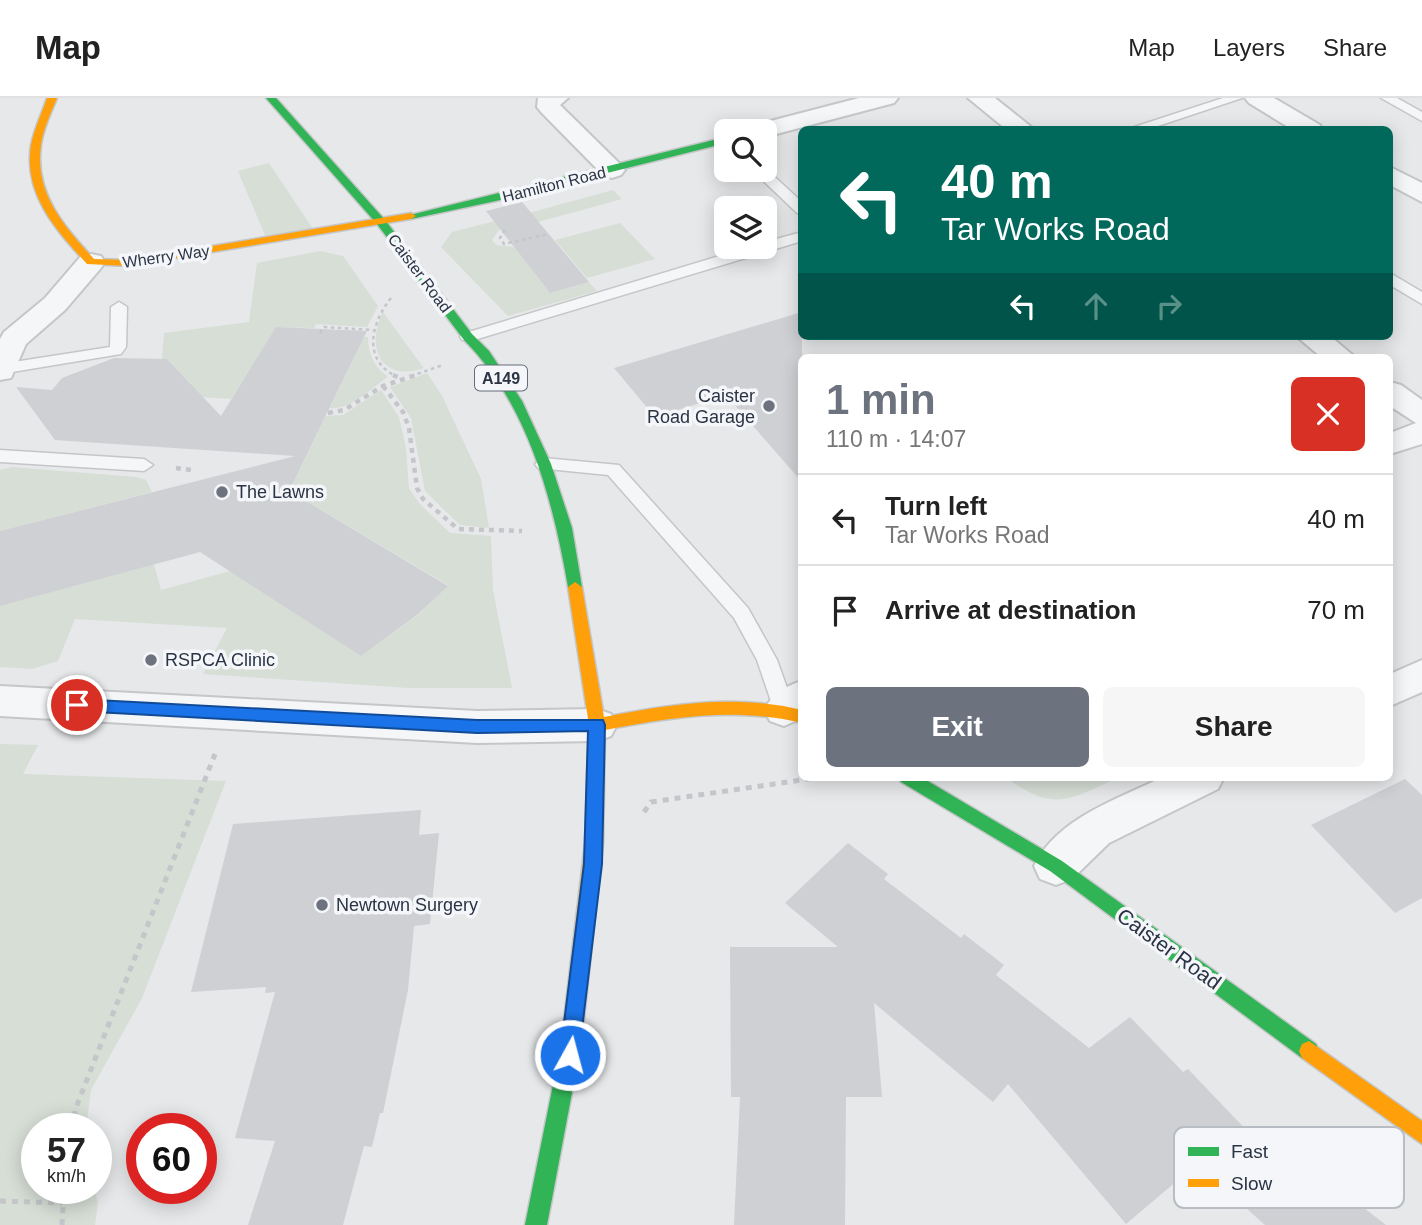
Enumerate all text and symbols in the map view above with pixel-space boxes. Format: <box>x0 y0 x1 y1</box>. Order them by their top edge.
text: Map <box>35 29 101 66</box>
text: Map <box>1128 34 1175 61</box>
text: Layers <box>1213 34 1285 61</box>
text: Share <box>1323 34 1387 61</box>
map controls <box>714 119 777 259</box>
button: search <box>714 119 777 182</box>
icon: left <box>826 154 917 245</box>
text: 40 m <box>941 154 1053 208</box>
street label: Hamilton Road <box>501 163 608 206</box>
button: layers <box>714 196 777 259</box>
text: Tar Works Road <box>941 211 1170 247</box>
street label: Caister Road <box>385 231 454 316</box>
street label: Wherry Way <box>122 242 211 271</box>
icon: left <box>1004 287 1042 325</box>
icon: ahead <box>1077 287 1115 325</box>
icon: right <box>1150 287 1188 325</box>
road number: A149 <box>475 366 527 390</box>
text: 1 min <box>826 376 936 423</box>
button: close <box>1291 377 1365 451</box>
place label: Caister Road Garage <box>647 386 755 427</box>
marker: Caister Road Garage <box>761 398 777 414</box>
text: 110 m · 14:07 <box>826 426 966 452</box>
place label: The Lawns <box>236 482 324 502</box>
marker: The Lawns <box>214 484 230 500</box>
text: Turn left <box>885 491 987 521</box>
icon: left <box>826 501 864 539</box>
text: 40 m <box>1307 504 1365 534</box>
text: Tar Works Road <box>885 522 1049 548</box>
icon: arrive <box>826 592 864 630</box>
text: Arrive at destination <box>885 595 1136 625</box>
text: 70 m <box>1307 595 1365 625</box>
place label: RSPCA Clinic <box>165 650 275 670</box>
marker: RSPCA Clinic <box>143 652 159 668</box>
pin <box>47 675 107 735</box>
icon: arrive <box>58 686 96 724</box>
button: Exit <box>826 687 1089 767</box>
button: Share <box>1103 687 1365 767</box>
place label: Newtown Surgery <box>336 895 478 915</box>
marker: Newtown Surgery <box>314 897 330 913</box>
street label: Caister Road <box>1113 903 1226 994</box>
position arrow <box>533 1018 607 1092</box>
speed limit sign: 60 <box>126 1113 217 1204</box>
legend <box>1174 1127 1404 1208</box>
text: 57 <box>47 1130 86 1169</box>
text: Fast <box>1231 1141 1269 1162</box>
text: km/h <box>47 1166 86 1186</box>
text: Slow <box>1231 1173 1272 1194</box>

